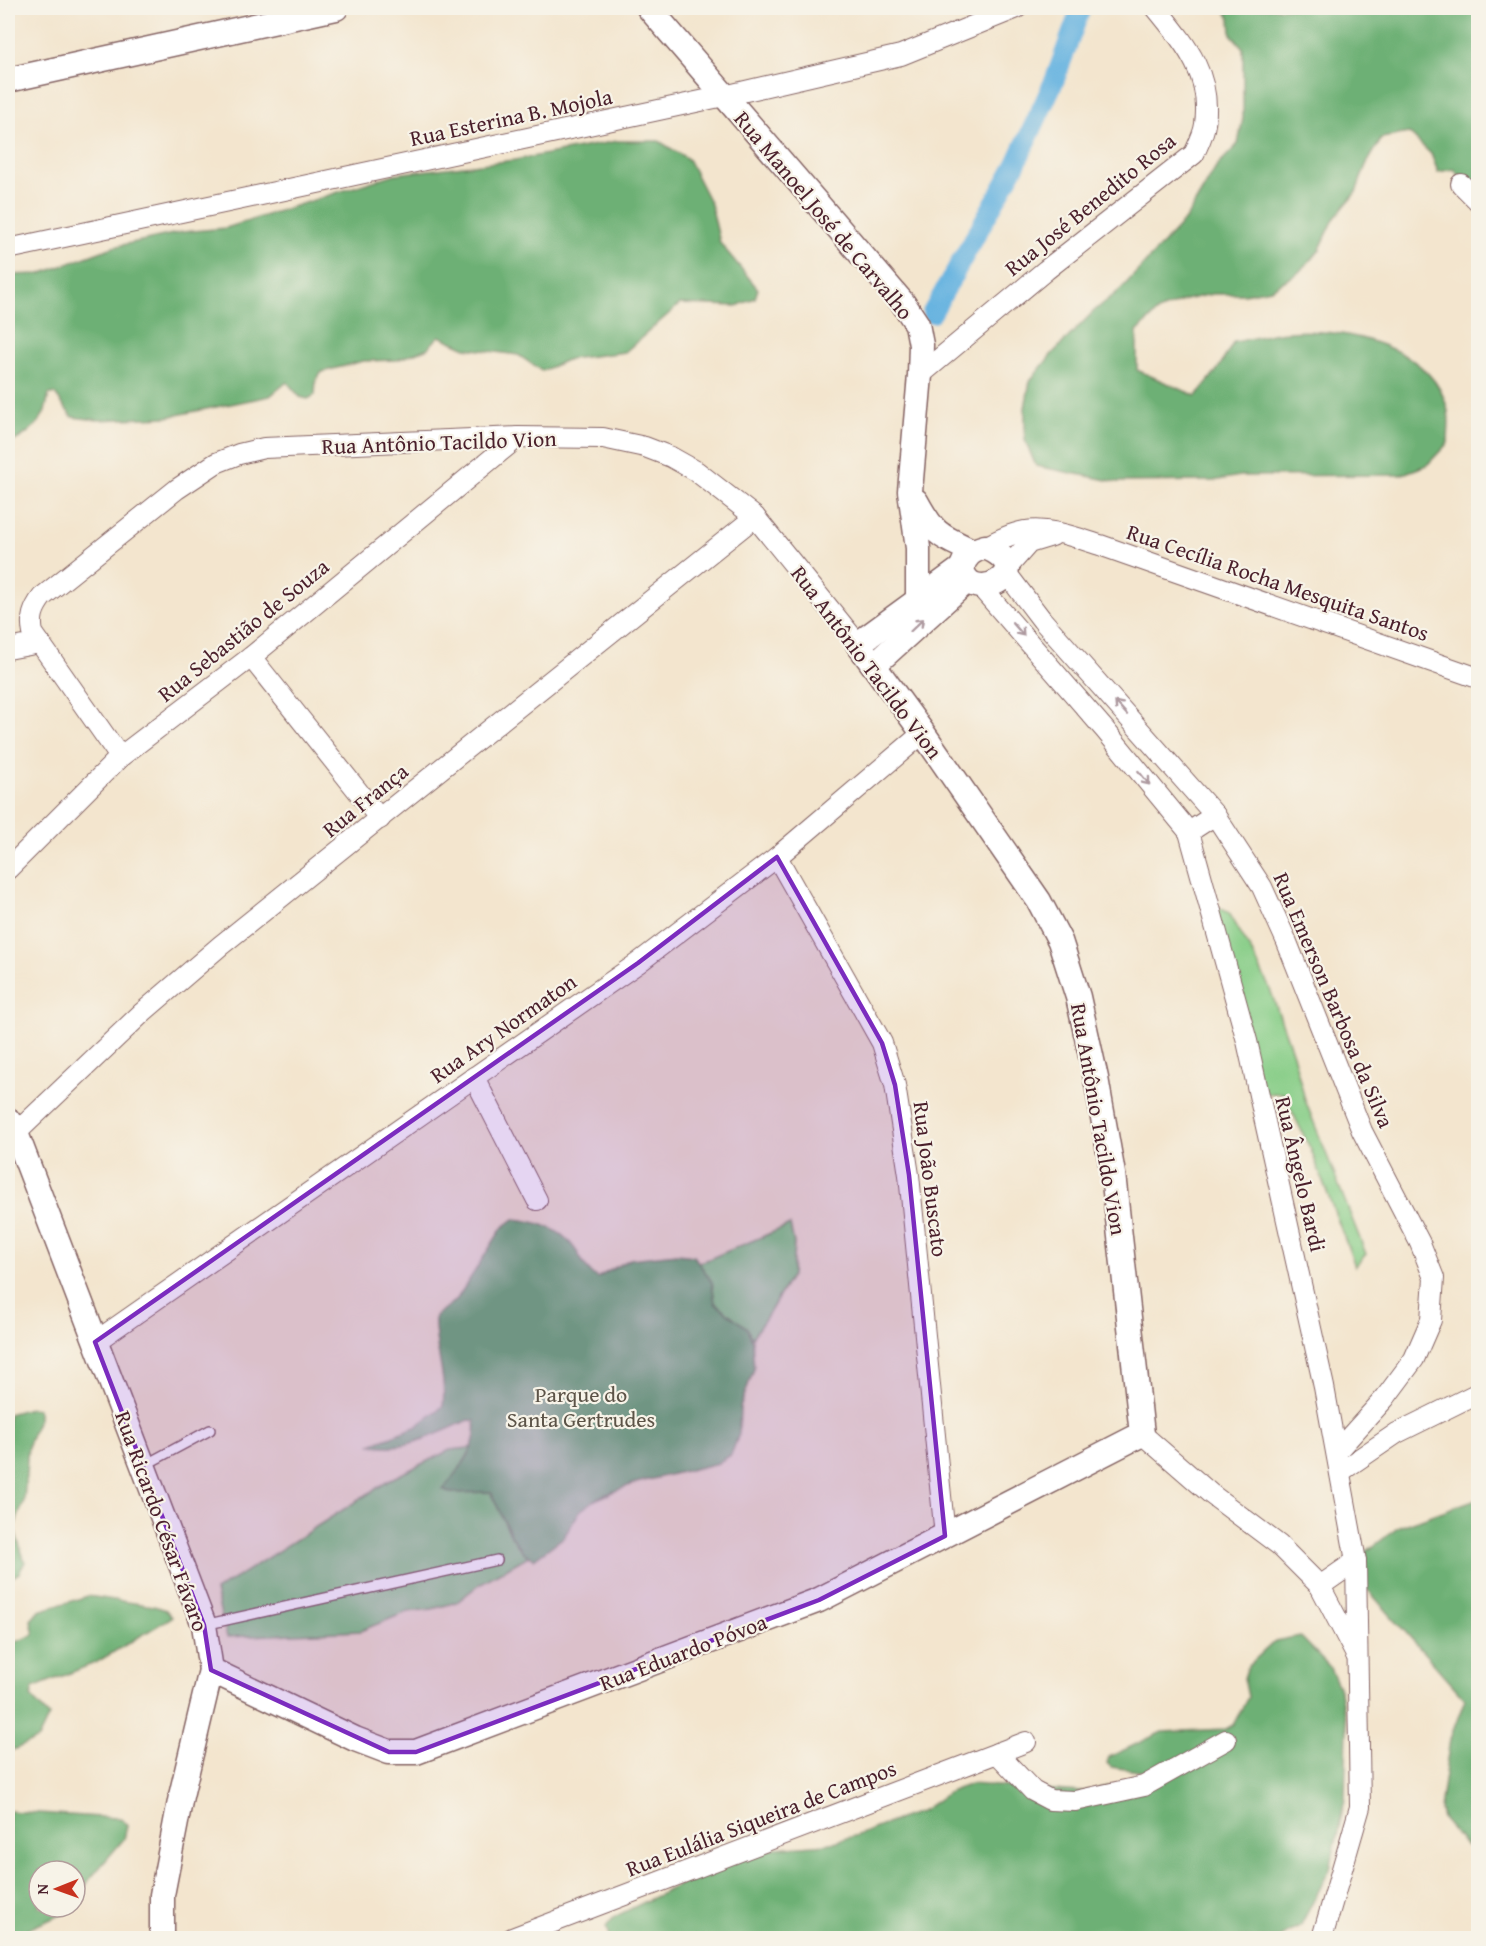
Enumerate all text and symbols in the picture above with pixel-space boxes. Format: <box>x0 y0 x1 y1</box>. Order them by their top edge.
street label: Rua Esterina B. Mojola <box>407 80 616 154</box>
street label: Rua Manoel José de Carvalho <box>727 104 921 326</box>
street label: Rua José Benedito Rosa <box>998 124 1183 283</box>
street label: Rua Antônio Tacildo Vion <box>321 422 558 462</box>
street label: Rua Cecília Rocha Mesquita Santos <box>1123 515 1433 649</box>
street label: Rua Sebastião de Souza <box>150 550 336 709</box>
street label: Rua Antônio Tacildo Vion <box>783 559 951 766</box>
one-way arrow <box>909 618 924 632</box>
one-way arrow <box>1011 621 1025 636</box>
one-way arrow <box>1114 701 1128 716</box>
street label: Rua França <box>315 755 415 845</box>
one-way arrow <box>1138 769 1151 785</box>
street label: Rua Emerson Barbosa da Silva <box>1266 867 1403 1133</box>
street label: Rua Ary Normaton <box>423 965 583 1091</box>
street label: Rua Antônio Tacildo Vion <box>1063 1000 1135 1238</box>
street label: Rua Ângelo Bardi <box>1268 1093 1334 1255</box>
street label: Rua João Buscato <box>906 1099 956 1259</box>
park label: Parque do Santa Gertrudes <box>507 1378 655 1435</box>
street label: Rua Ricardo César Fávaro <box>107 1406 217 1636</box>
street label: Rua Eduardo Póvoa <box>595 1605 772 1699</box>
street label: Rua Eulália Siqueira de Campos <box>621 1752 901 1884</box>
north arrow <box>27 1859 87 1919</box>
text: N <box>30 1883 54 1895</box>

